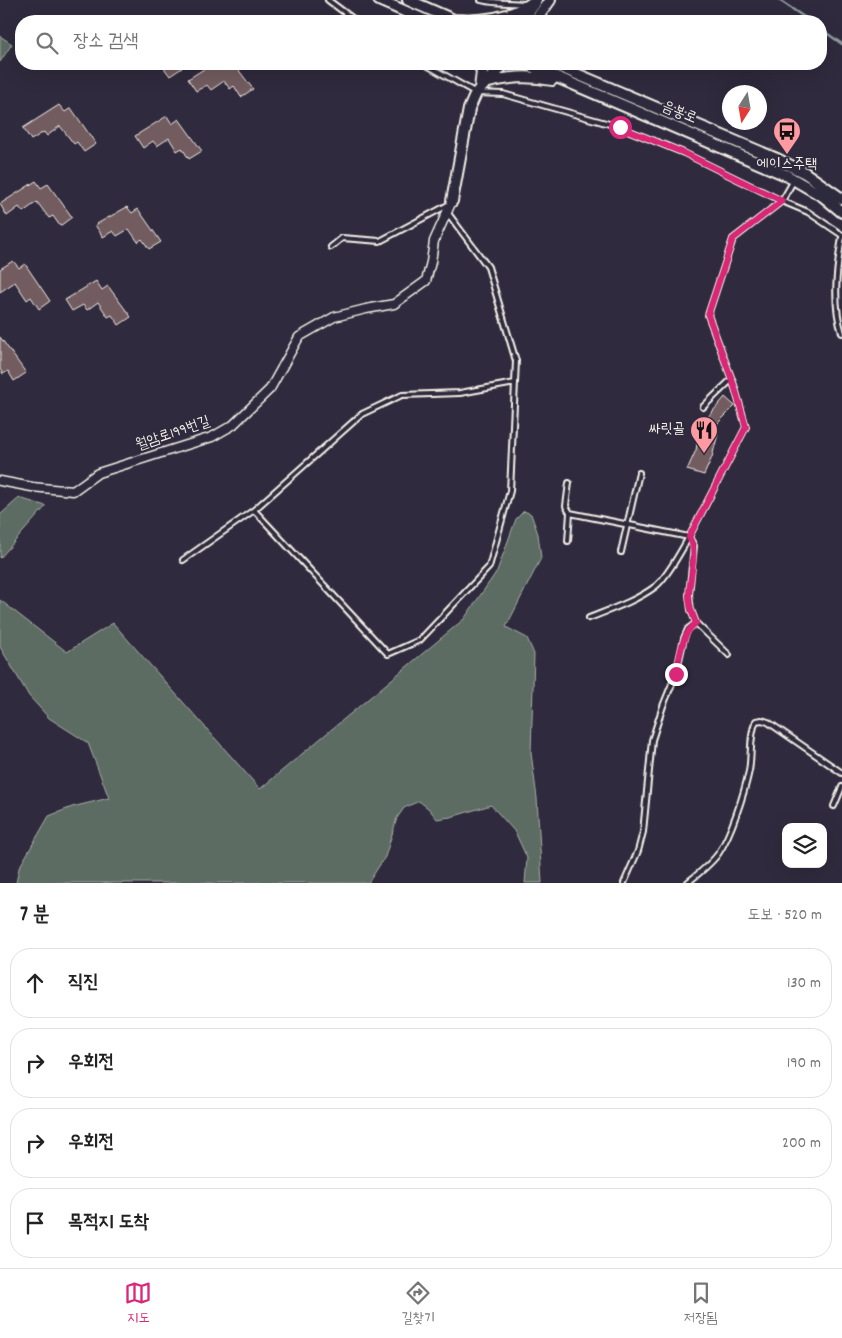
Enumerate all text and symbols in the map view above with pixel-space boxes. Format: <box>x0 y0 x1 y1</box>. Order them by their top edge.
search box <box>15 15 827 70</box>
icon: search <box>33 29 61 57</box>
text: 장소 검색 <box>73 29 139 56</box>
north arrow <box>722 85 767 130</box>
street label: 음봉로 <box>658 96 700 130</box>
route start <box>609 116 632 139</box>
bus stop icon: 에이스주택 <box>772 116 802 155</box>
place label: 에이스주택 <box>757 154 817 176</box>
street label: 월암로199번길 <box>133 411 213 457</box>
restaurant icon: 싸릿골 <box>689 415 719 454</box>
place label: 싸릿골 <box>649 419 685 441</box>
route end <box>665 663 688 686</box>
map controls <box>782 823 827 868</box>
button: layers <box>782 823 827 868</box>
text: 7 분 <box>20 901 50 931</box>
text: 도보 · 520 m <box>747 904 822 927</box>
icon: ahead <box>21 969 49 997</box>
text: 직진 <box>68 970 99 997</box>
text: 130 m <box>787 972 821 995</box>
icon: right <box>21 1049 49 1077</box>
text: 우회전 <box>68 1050 114 1077</box>
text: 190 m <box>787 1052 821 1075</box>
icon: right <box>21 1129 49 1157</box>
text: 우회전 <box>68 1130 114 1157</box>
text: 200 m <box>782 1132 821 1155</box>
icon: arrive <box>21 1209 49 1237</box>
text: 목적지 도착 <box>68 1210 149 1237</box>
tab: 지도 <box>124 1279 152 1329</box>
tab: 길찾기 <box>401 1279 435 1329</box>
tab: 저장됨 <box>684 1279 718 1329</box>

